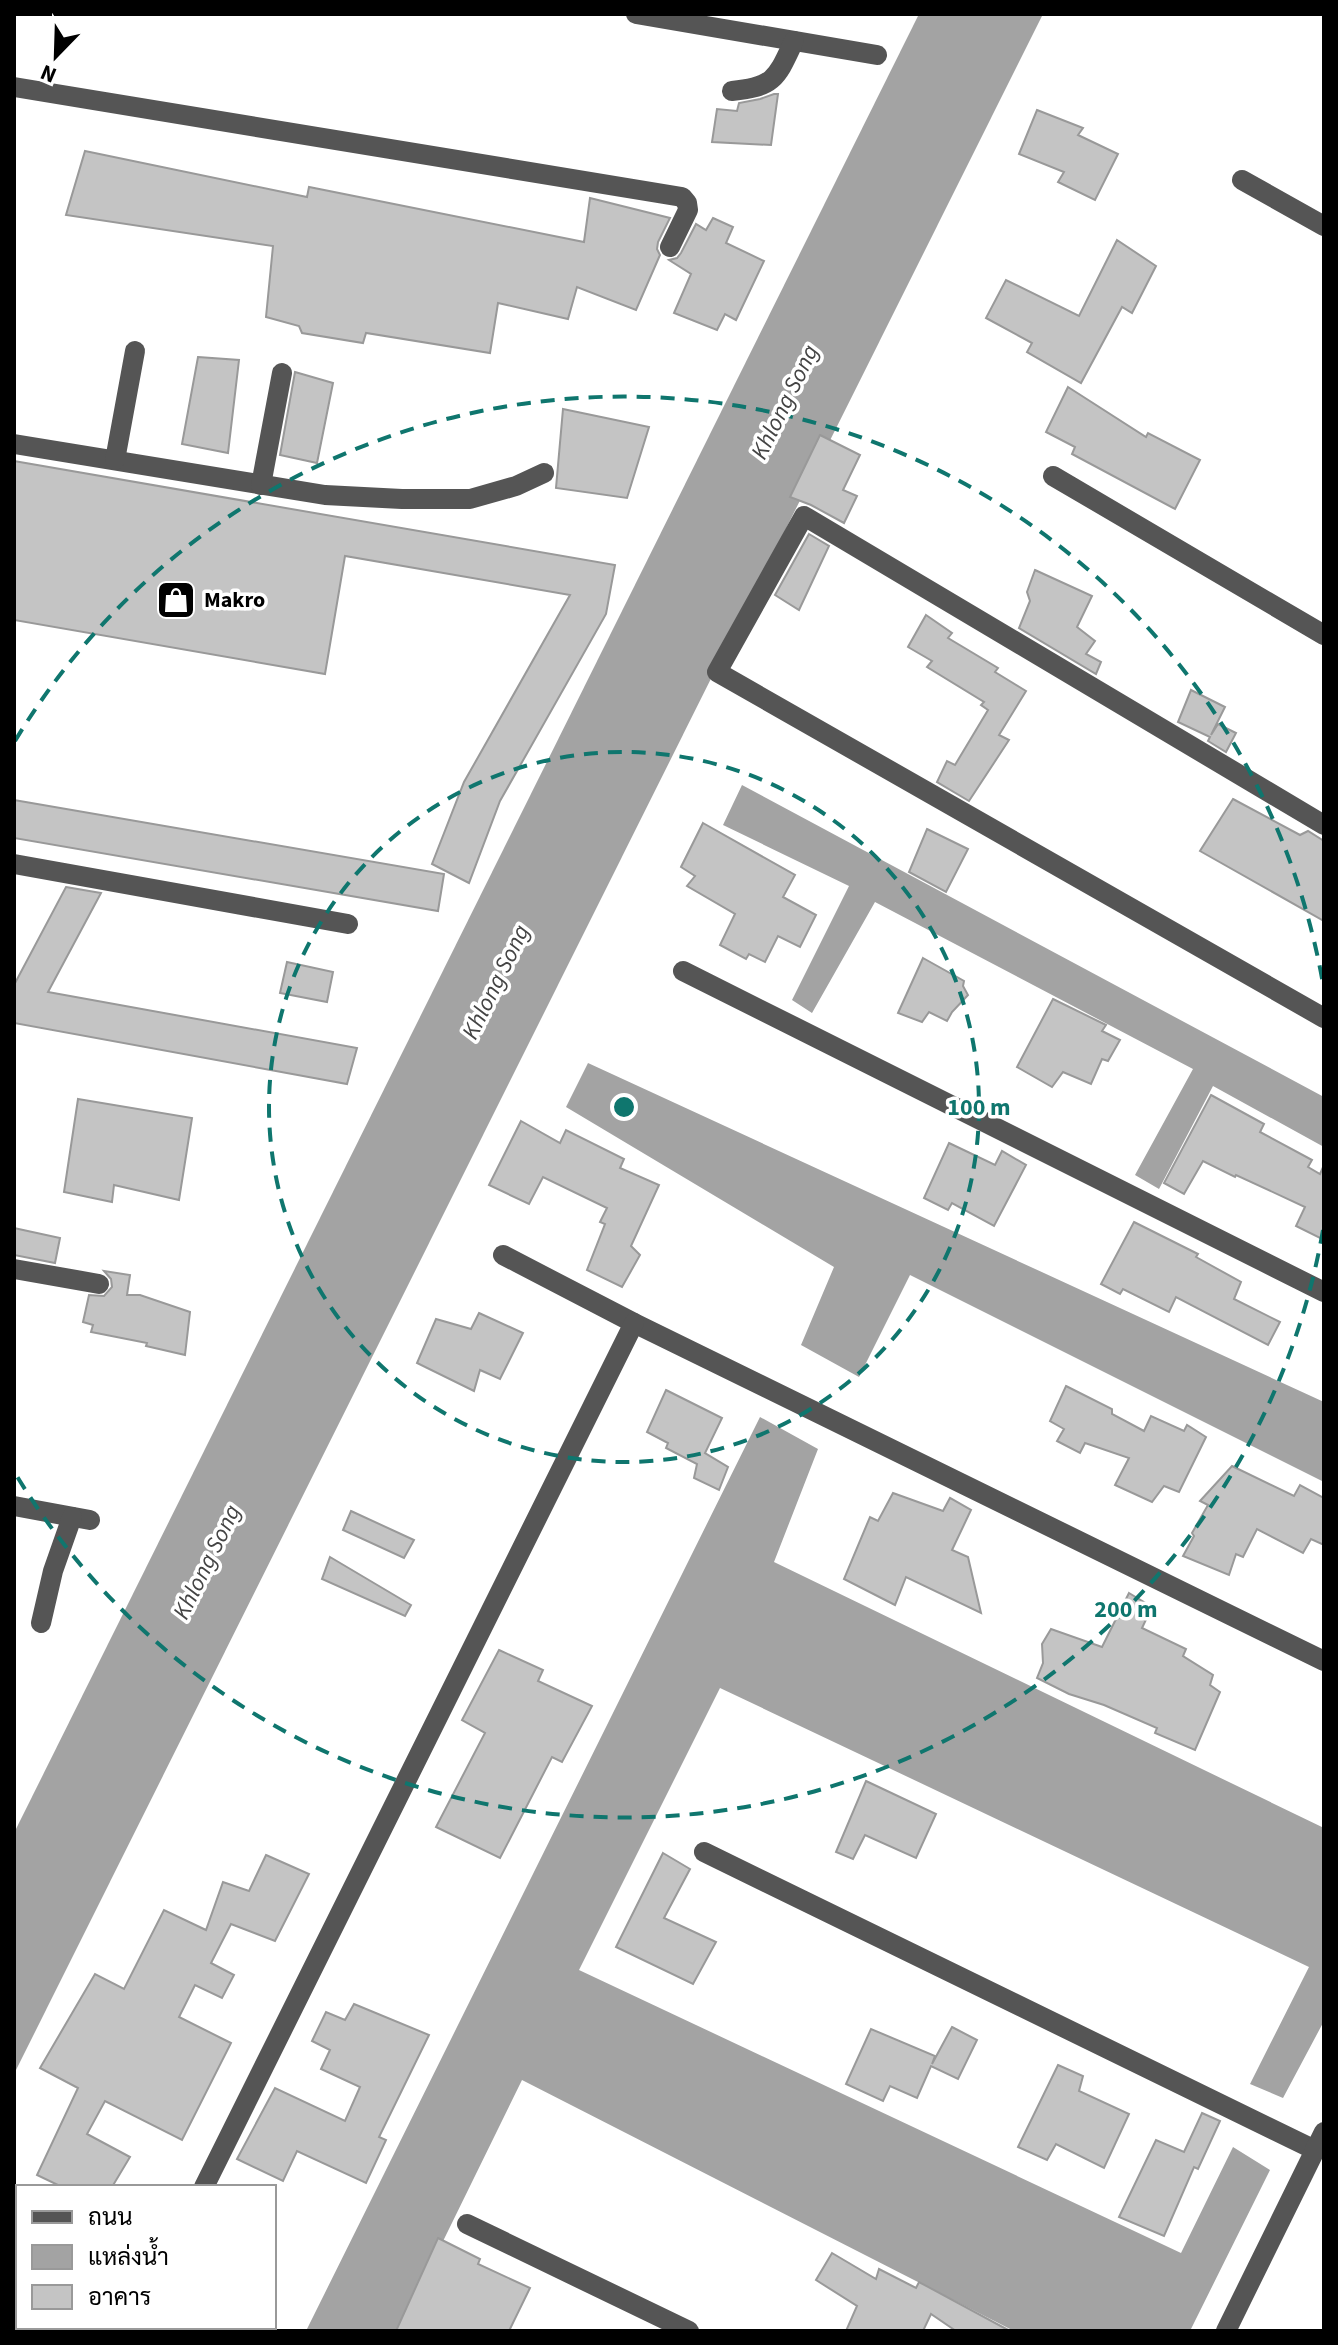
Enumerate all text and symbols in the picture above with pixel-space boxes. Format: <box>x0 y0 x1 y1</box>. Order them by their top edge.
north arrow <box>16 16 96 96</box>
text: N <box>36 56 62 91</box>
water label: Khlong Song <box>742 339 828 465</box>
shop icon: Makro <box>155 579 197 621</box>
place label: Makro <box>204 584 265 616</box>
water label: Khlong Song <box>453 919 539 1045</box>
text: 100 m <box>947 1090 1011 1125</box>
centre of rings <box>610 1093 638 1121</box>
water label: Khlong Song <box>164 1499 250 1625</box>
text: 200 m <box>1094 1592 1158 1627</box>
legend <box>16 2185 276 2329</box>
text: ถนน <box>88 2200 133 2235</box>
text: แหล่งน้ำ <box>88 2237 169 2275</box>
text: อาคาร <box>88 2280 151 2315</box>

